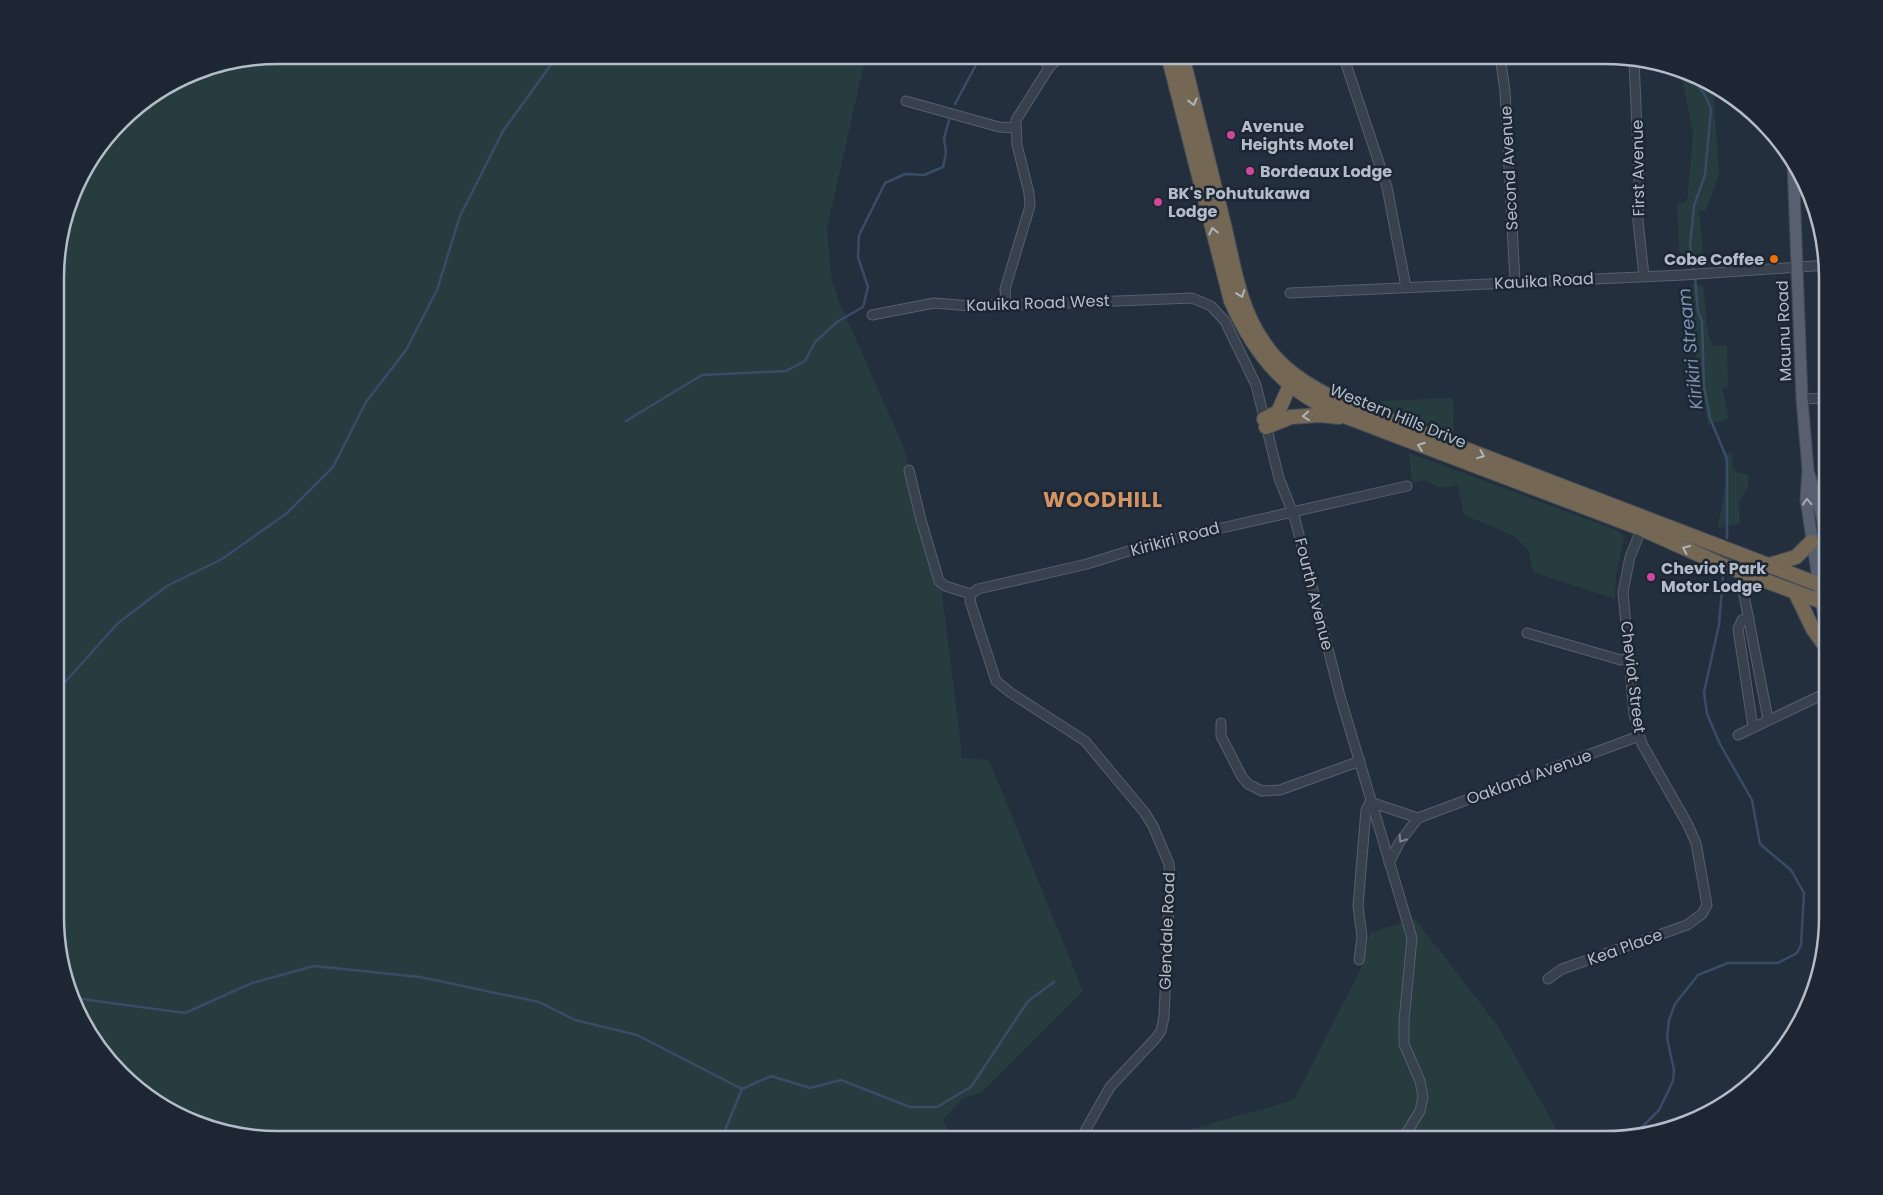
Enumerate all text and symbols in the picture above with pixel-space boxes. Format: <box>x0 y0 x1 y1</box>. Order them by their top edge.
one-way arrow <box>1187 98 1198 107</box>
street label: Second Avenue <box>1494 105 1524 231</box>
place label: Avenue Heights Motel <box>1241 115 1354 156</box>
street label: First Avenue <box>1626 119 1650 216</box>
marker: Avenue Heights Motel <box>1225 129 1237 141</box>
place label: Bordeaux Lodge <box>1260 160 1392 183</box>
marker: Bordeaux Lodge <box>1244 165 1256 177</box>
place label: BK's Pohutukawa Lodge <box>1168 182 1310 223</box>
marker: BK's Pohutukawa Lodge <box>1152 196 1164 208</box>
one-way arrow <box>1208 227 1219 236</box>
place label: Cobe Coffee <box>1664 248 1764 271</box>
marker: Cobe Coffee <box>1768 253 1780 265</box>
street label: Kauika Road <box>1494 267 1594 295</box>
street label: Maunu Road <box>1771 280 1797 382</box>
water label: Kirikiri Stream <box>1671 287 1709 411</box>
street label: Kauika Road West <box>966 289 1110 317</box>
one-way arrow <box>1235 289 1245 298</box>
street label: Western Hills Drive <box>1326 378 1470 454</box>
one-way arrow <box>1301 410 1309 421</box>
one-way arrow <box>1417 442 1425 452</box>
one-way arrow <box>1476 449 1484 459</box>
district label: WOODHILL <box>1043 485 1163 514</box>
one-way arrow <box>1801 497 1812 505</box>
street label: Kirikiri Road <box>1128 516 1222 562</box>
street label: Fourth Avenue <box>1289 535 1339 653</box>
one-way arrow <box>1682 545 1691 556</box>
place label: Cheviot Park Motor Lodge <box>1661 557 1766 598</box>
marker: Cheviot Park Motor Lodge <box>1645 571 1657 583</box>
street label: Cheviot Street <box>1615 620 1651 734</box>
street label: Oakland Avenue <box>1463 744 1595 810</box>
one-way arrow <box>1399 834 1408 843</box>
street label: Glendale Road <box>1153 872 1181 990</box>
street label: Kea Place <box>1584 923 1666 971</box>

